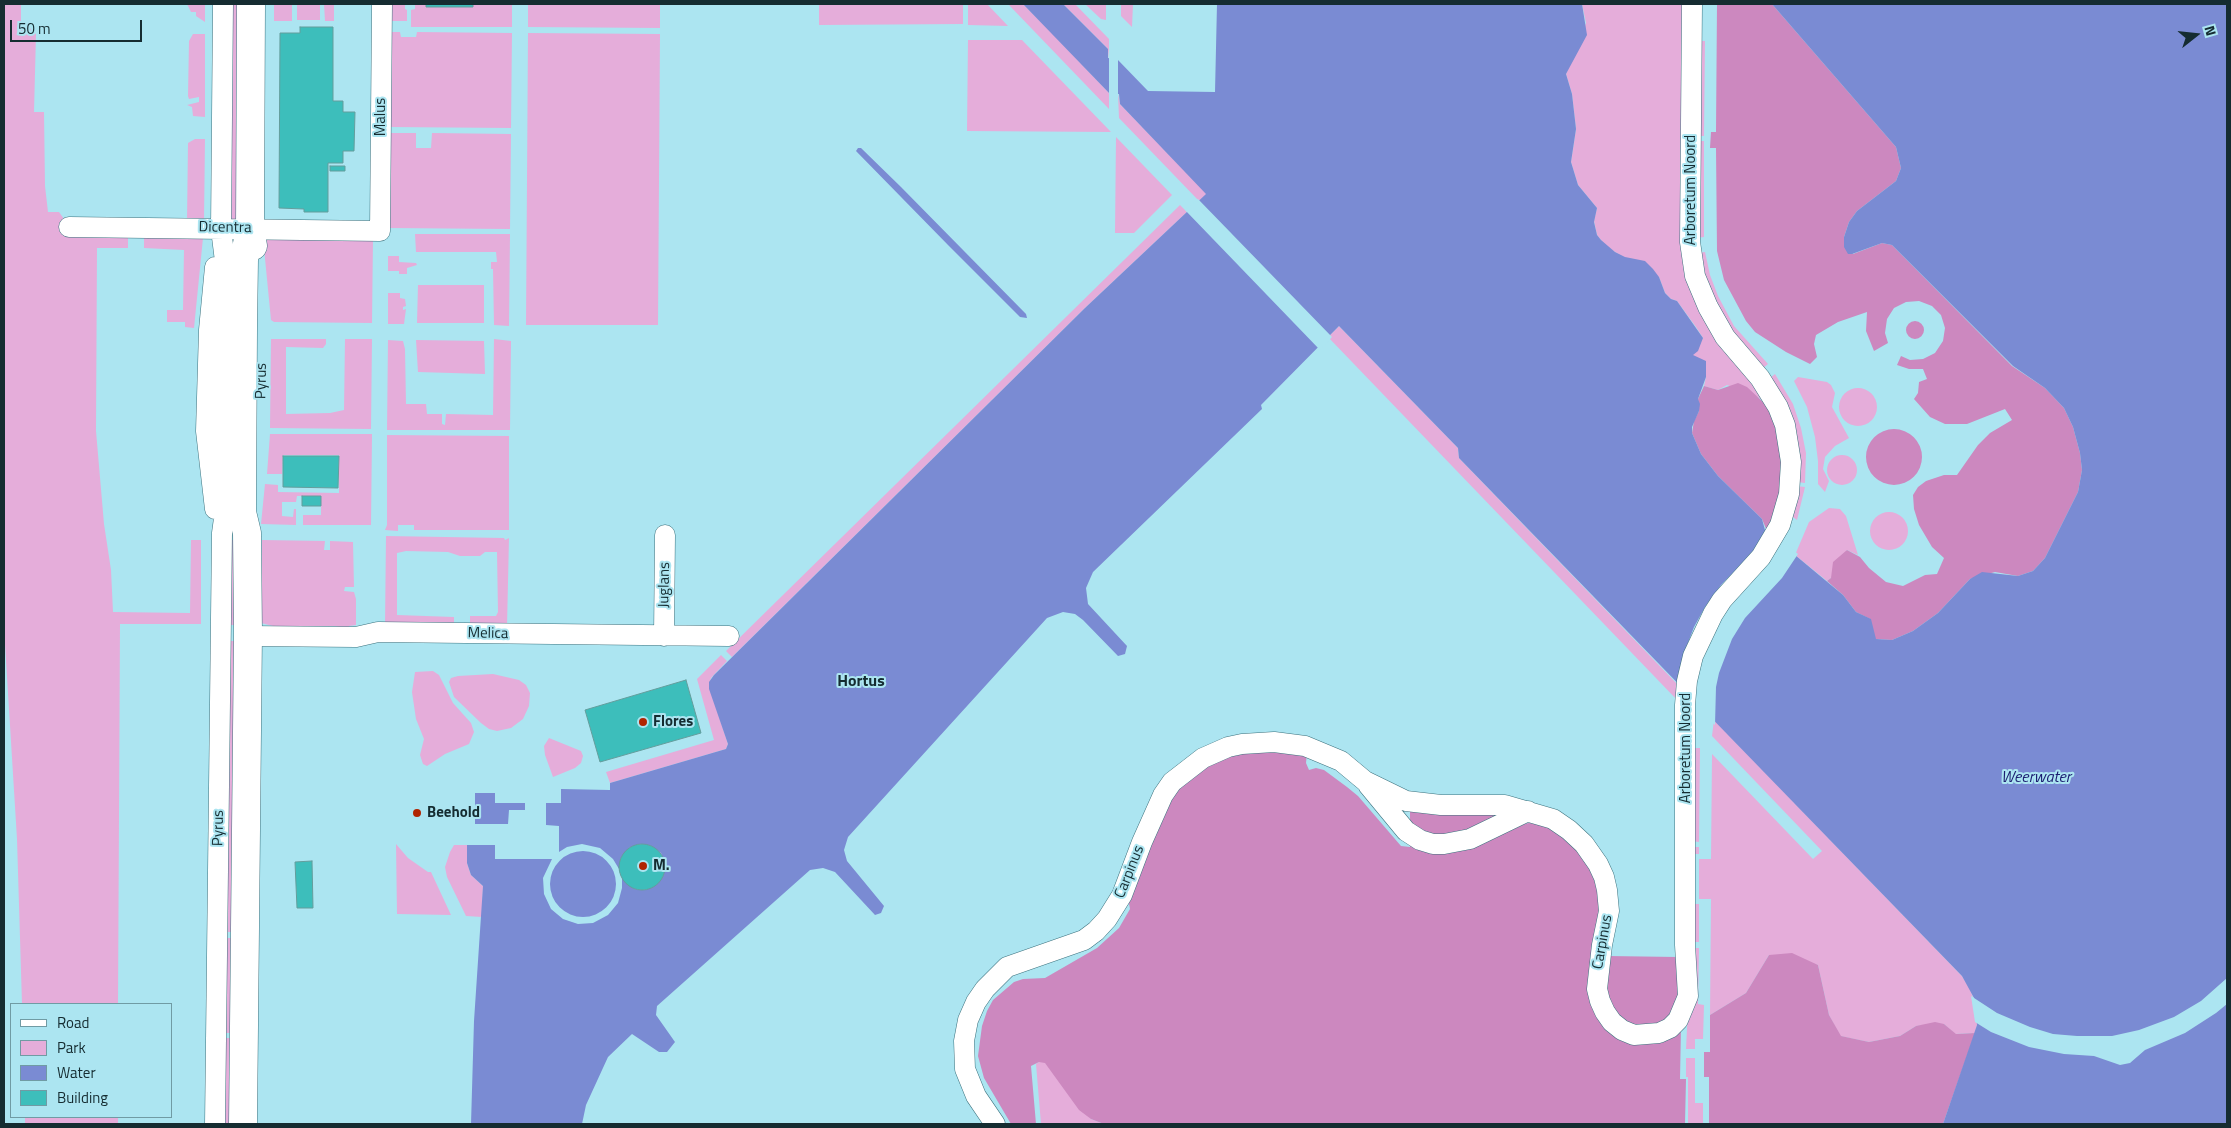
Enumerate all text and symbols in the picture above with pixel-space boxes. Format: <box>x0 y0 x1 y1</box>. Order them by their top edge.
scale bar <box>12 10 145 42</box>
north arrow <box>2171 10 2221 60</box>
text: 50 m <box>18 17 51 40</box>
text: N <box>2199 23 2222 38</box>
street label: Malus <box>372 98 390 136</box>
street label: Arboretum Noord <box>1682 135 1700 245</box>
street label: Dicentra <box>198 219 252 237</box>
street label: Pyrus <box>253 363 271 399</box>
street label: Juglans <box>656 562 674 608</box>
street label: Melica <box>467 625 509 643</box>
district label: Hortus <box>837 672 885 692</box>
street label: Arboretum Noord <box>1677 693 1695 803</box>
place label: Flores <box>653 713 693 731</box>
marker: Flores <box>637 716 649 728</box>
water label: Weerwater <box>2001 768 2071 788</box>
place label: Beehold <box>427 804 480 822</box>
marker: Beehold <box>411 807 423 819</box>
street label: Pyrus <box>210 810 228 846</box>
street label: Carpinus <box>1111 843 1149 901</box>
place label: M. <box>653 857 670 875</box>
marker: M. <box>637 860 649 872</box>
street label: Carpinus <box>1589 913 1617 971</box>
legend <box>10 1003 172 1118</box>
text: Road <box>57 1011 89 1034</box>
text: Park <box>57 1036 86 1059</box>
text: Water <box>57 1061 96 1084</box>
text: Building <box>57 1086 108 1109</box>

